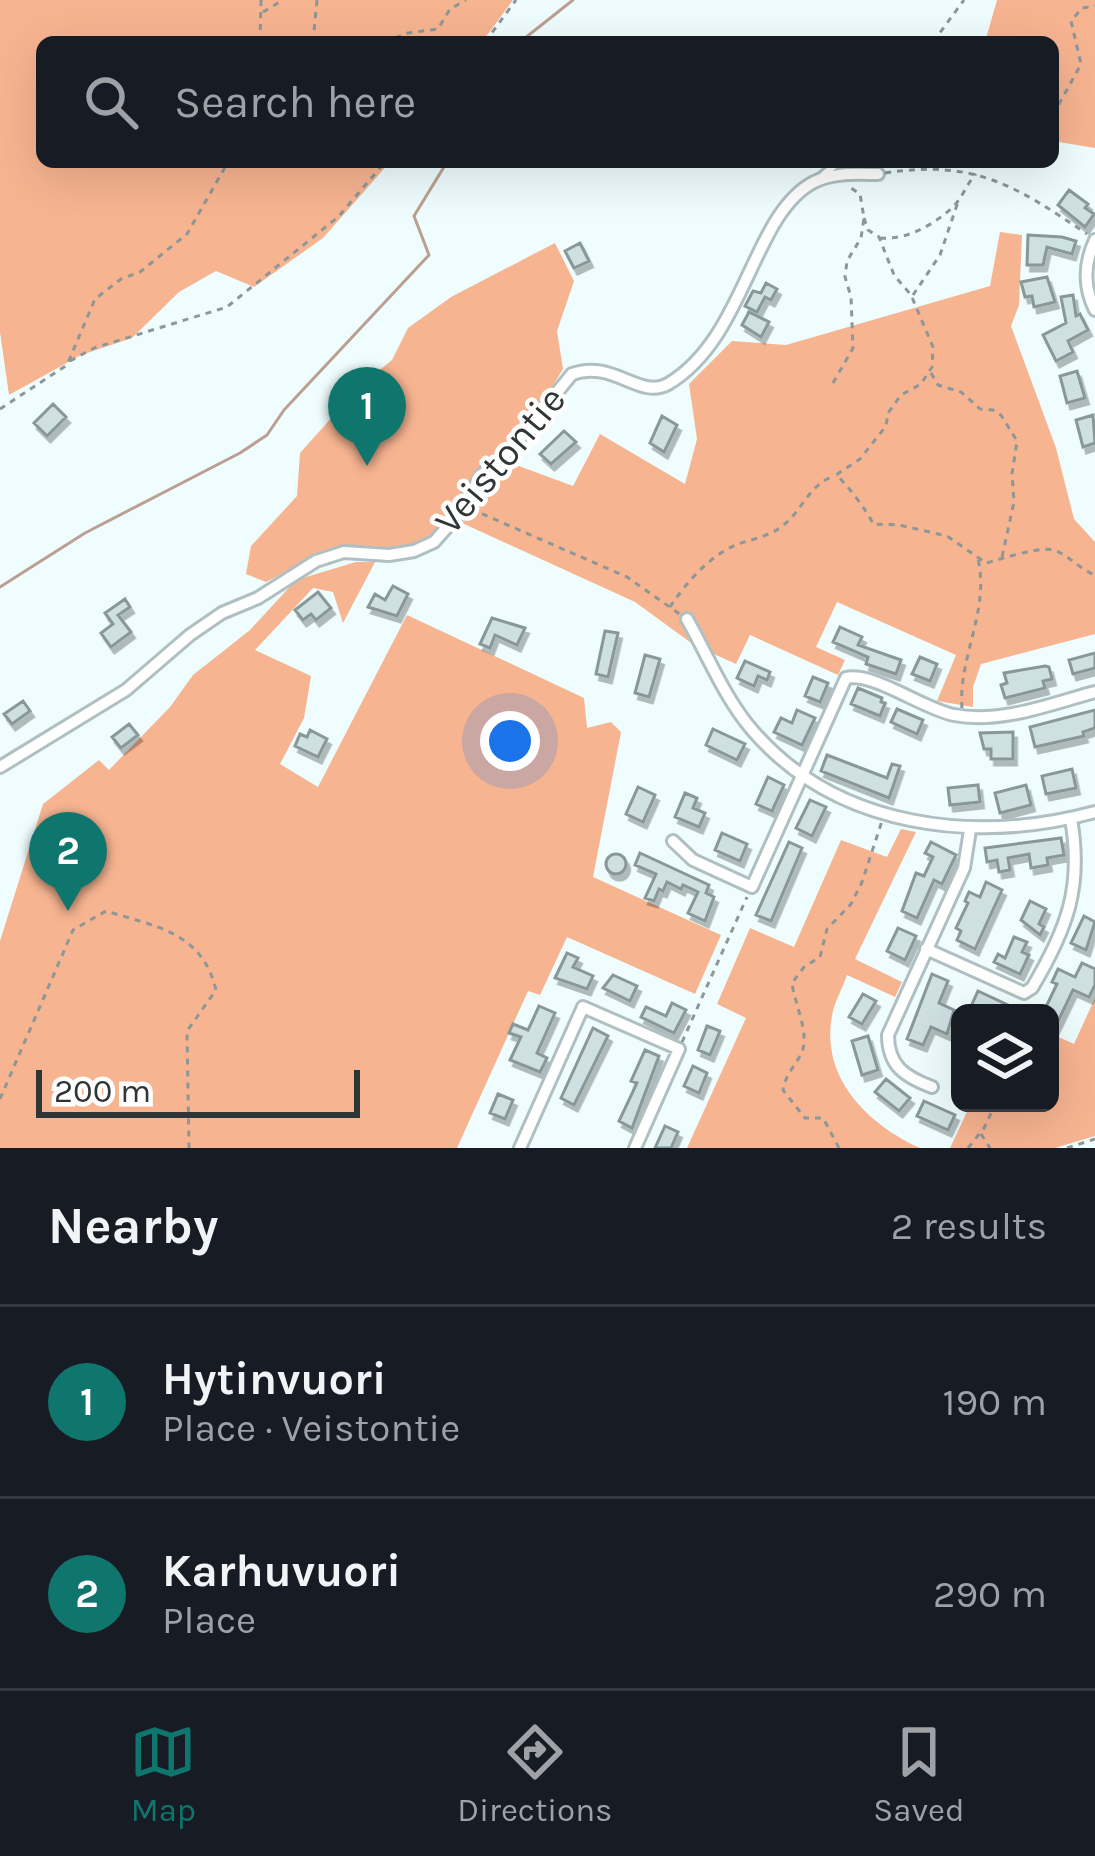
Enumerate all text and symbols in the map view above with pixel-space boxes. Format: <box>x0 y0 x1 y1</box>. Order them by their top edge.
search box <box>36 36 1059 168</box>
icon: search <box>78 69 144 135</box>
text: Search here <box>174 76 416 128</box>
pin: 1 <box>328 367 406 466</box>
street label: Veistontie <box>425 377 575 543</box>
your location <box>480 711 540 771</box>
pin: 2 <box>29 812 107 911</box>
map controls <box>951 1004 1059 1112</box>
button: layers <box>951 1004 1059 1112</box>
scale bar <box>36 1064 360 1117</box>
text: 200 m <box>54 1072 151 1110</box>
text: Nearby <box>48 1196 218 1256</box>
text: 2 results <box>891 1203 1047 1249</box>
text: Hytinvuori <box>162 1353 386 1405</box>
text: 1 <box>80 1379 94 1425</box>
text: 190 m <box>943 1379 1047 1425</box>
text: Place · Veistontie <box>162 1405 460 1451</box>
text: Karhuvuori <box>162 1545 401 1597</box>
text: 2 <box>75 1571 99 1617</box>
text: 290 m <box>933 1571 1047 1617</box>
text: Place <box>162 1597 256 1643</box>
tab: Map <box>130 1719 196 1829</box>
tab: Directions <box>457 1719 612 1829</box>
tab: Saved <box>873 1719 965 1829</box>

